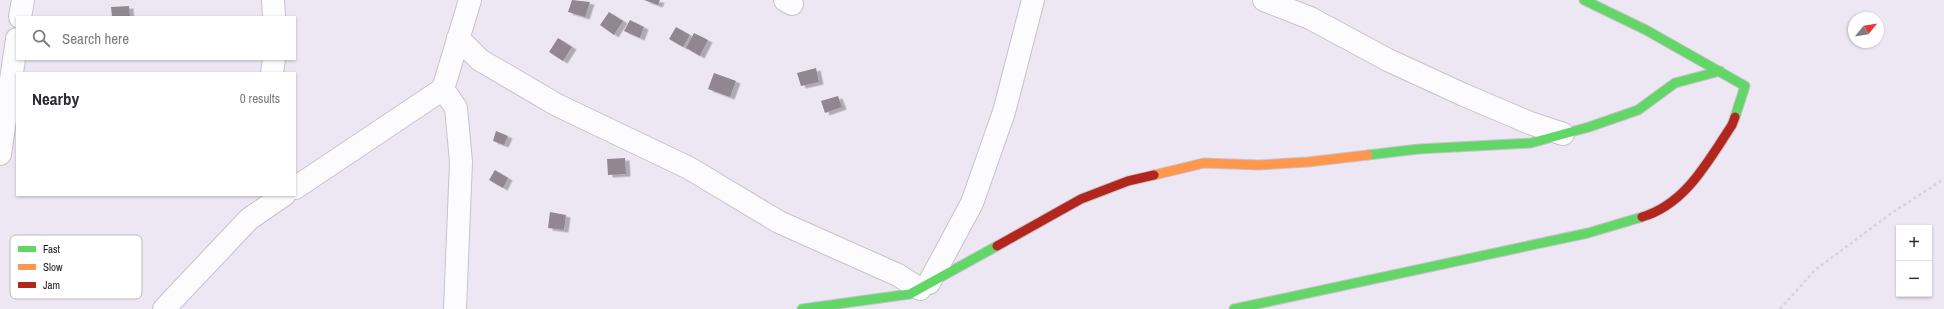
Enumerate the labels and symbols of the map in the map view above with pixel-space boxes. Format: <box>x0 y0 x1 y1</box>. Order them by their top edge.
north arrow <box>1848 12 1884 48</box>
legend <box>10 235 142 299</box>
text: Fast <box>43 242 61 256</box>
text: Slow <box>43 260 63 274</box>
text: Jam <box>43 278 60 292</box>

